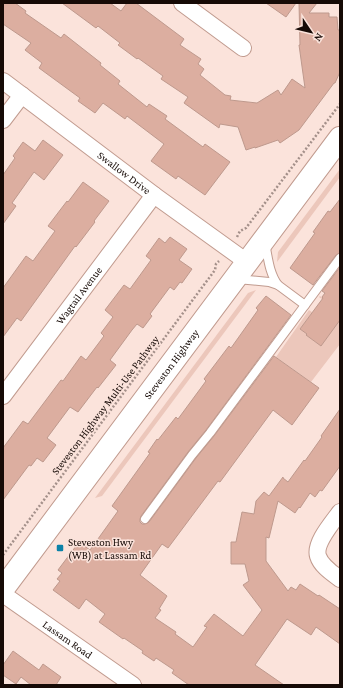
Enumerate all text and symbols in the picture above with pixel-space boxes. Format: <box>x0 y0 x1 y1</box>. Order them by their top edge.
north arrow <box>291 12 331 52</box>
text: N <box>312 31 326 45</box>
street label: Swallow Drive <box>95 149 153 197</box>
street label: Wagtail Avenue <box>53 264 104 326</box>
street label: Steveston Highway <box>141 326 203 401</box>
street label: Steveston Highway Multi-Use Pathway <box>49 333 162 477</box>
place label: Steveston Hwy (WB) at Lassam Rd <box>68 536 152 562</box>
marker: Steveston Hwy (WB) at Lassam Rd <box>55 543 65 553</box>
street label: Lassam Road <box>41 618 95 661</box>

